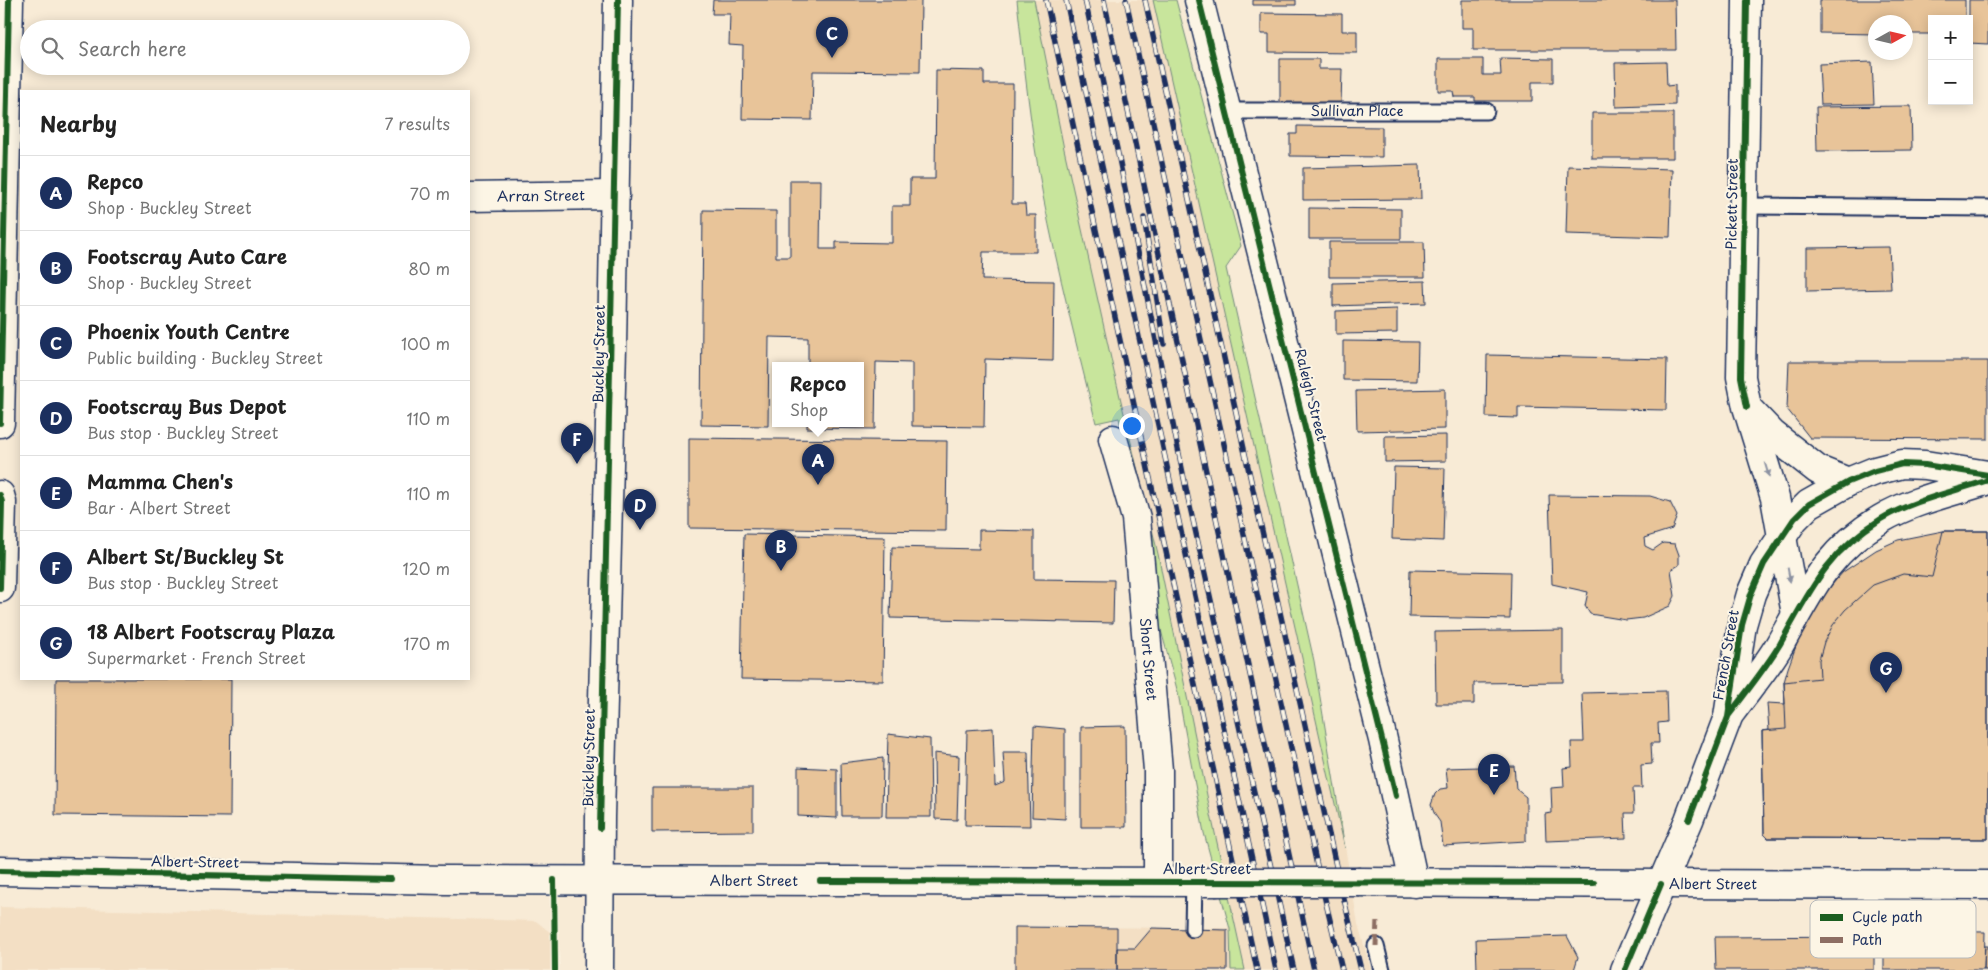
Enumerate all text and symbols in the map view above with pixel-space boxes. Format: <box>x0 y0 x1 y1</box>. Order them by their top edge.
north arrow <box>1868 15 1913 60</box>
map controls <box>1928 15 1973 105</box>
button: + <box>1928 15 1973 60</box>
pin: C <box>816 17 848 58</box>
search box <box>20 20 470 75</box>
icon: search <box>38 34 66 62</box>
text: Search here <box>78 34 187 62</box>
button: − <box>1928 60 1973 105</box>
street label: Sullivan Place <box>1311 100 1403 121</box>
text: Nearby <box>40 107 117 139</box>
text: 7 results <box>385 111 450 135</box>
street label: Pickett Street <box>1720 158 1743 250</box>
text: Repco <box>87 167 143 195</box>
text: A <box>50 181 62 205</box>
text: 70 m <box>410 181 450 205</box>
street label: Arran Street <box>497 184 585 207</box>
text: Shop · Buckley Street <box>87 195 251 219</box>
text: Footscray Auto Care <box>87 242 287 270</box>
text: B <box>51 256 61 280</box>
text: 80 m <box>408 256 450 280</box>
text: Shop · Buckley Street <box>87 270 251 294</box>
street label: Buckley Street <box>587 304 610 403</box>
text: Phoenix Youth Centre <box>87 317 290 345</box>
text: C <box>50 331 62 355</box>
text: 100 m <box>401 331 450 355</box>
text: Public building · Buckley Street <box>87 345 323 369</box>
street label: Raleigh Street <box>1290 346 1333 444</box>
popup <box>772 362 864 427</box>
text: Repco <box>790 369 846 397</box>
text: Footscray Bus Depot <box>87 392 287 420</box>
text: Shop <box>790 397 828 421</box>
text: D <box>50 406 62 430</box>
text: 110 m <box>407 406 450 430</box>
your location <box>1119 413 1145 439</box>
text: Bus stop · Buckley Street <box>87 420 278 444</box>
pin: F <box>561 423 593 464</box>
pin: A <box>802 444 834 485</box>
one-way arrow <box>1763 463 1771 478</box>
text: Mamma Chen's <box>87 467 233 495</box>
text: E <box>51 481 61 505</box>
text: 110 m <box>407 481 450 505</box>
pin: D <box>624 489 656 530</box>
text: Bar · Albert Street <box>87 495 230 519</box>
pin: B <box>765 530 797 571</box>
text: Albert St/Buckley St <box>87 542 284 570</box>
text: F <box>51 556 61 580</box>
text: 120 m <box>403 556 450 580</box>
one-way arrow <box>1786 567 1794 583</box>
text: Bus stop · Buckley Street <box>87 570 278 594</box>
street label: French Street <box>1707 608 1744 702</box>
text: 18 Albert Footscray Plaza <box>87 617 335 645</box>
street label: Short Street <box>1135 617 1163 702</box>
text: G <box>49 631 63 655</box>
text: 170 m <box>404 631 450 655</box>
text: Supermarket · French Street <box>87 645 306 669</box>
pin: G <box>1870 652 1902 693</box>
street label: Buckley Street <box>577 708 600 807</box>
pin: E <box>1478 754 1510 795</box>
street label: Albert Street <box>151 850 239 873</box>
street label: Albert Street <box>1163 858 1251 879</box>
street label: Albert Street <box>710 870 798 891</box>
street label: Albert Street <box>1669 873 1757 894</box>
legend <box>1810 900 1976 958</box>
text: Cycle path <box>1852 906 1923 927</box>
text: Path <box>1852 929 1882 950</box>

